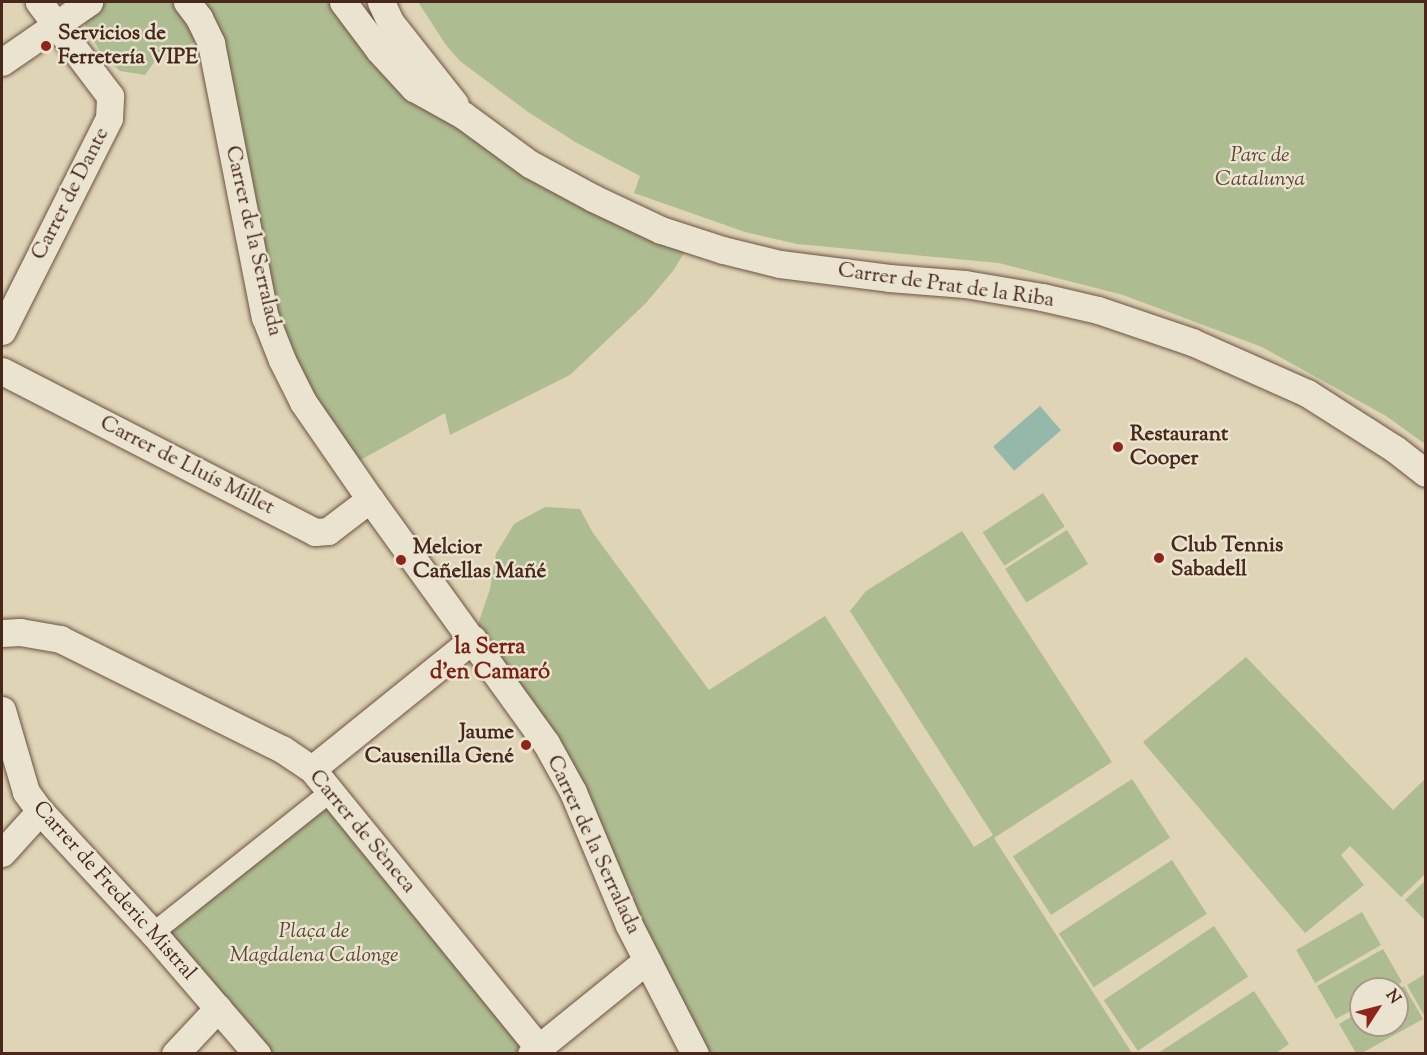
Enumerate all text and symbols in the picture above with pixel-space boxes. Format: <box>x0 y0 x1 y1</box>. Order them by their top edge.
place label: Servicios de Ferretería VIPE <box>58 21 198 71</box>
marker: Servicios de Ferretería VIPE <box>39 39 53 53</box>
street label: Carrer de Dante <box>27 124 115 264</box>
street label: Carrer de la Serralada <box>219 143 287 339</box>
park label: Parc de Catalunya <box>1215 143 1305 193</box>
street label: Carrer de Prat de la Riba <box>836 258 1056 314</box>
street label: Carrer de Lluís Millet <box>95 411 279 521</box>
place label: Restaurant Cooper <box>1130 422 1228 472</box>
marker: Restaurant Cooper <box>1111 440 1125 454</box>
place label: Club Tennis Sabadell <box>1171 533 1283 583</box>
place label: Melcior Cañellas Mañé <box>413 535 546 585</box>
marker: Club Tennis Sabadell <box>1152 551 1166 565</box>
marker: Melcior Cañellas Mañé <box>394 553 408 567</box>
district label: la Serra d'en Camaró <box>430 635 550 686</box>
place label: Jaume Causenilla Gené <box>365 720 514 770</box>
marker: Jaume Causenilla Gené <box>519 738 533 752</box>
street label: Carrer de la Serralada <box>541 752 645 938</box>
street label: Carrer de Sèneca <box>303 765 421 899</box>
street label: Carrer de Frederic Mistral <box>27 796 201 986</box>
park label: Plaça de Magdalena Calonge <box>229 919 399 969</box>
north arrow <box>1349 977 1409 1037</box>
text: N <box>1379 985 1405 1009</box>

